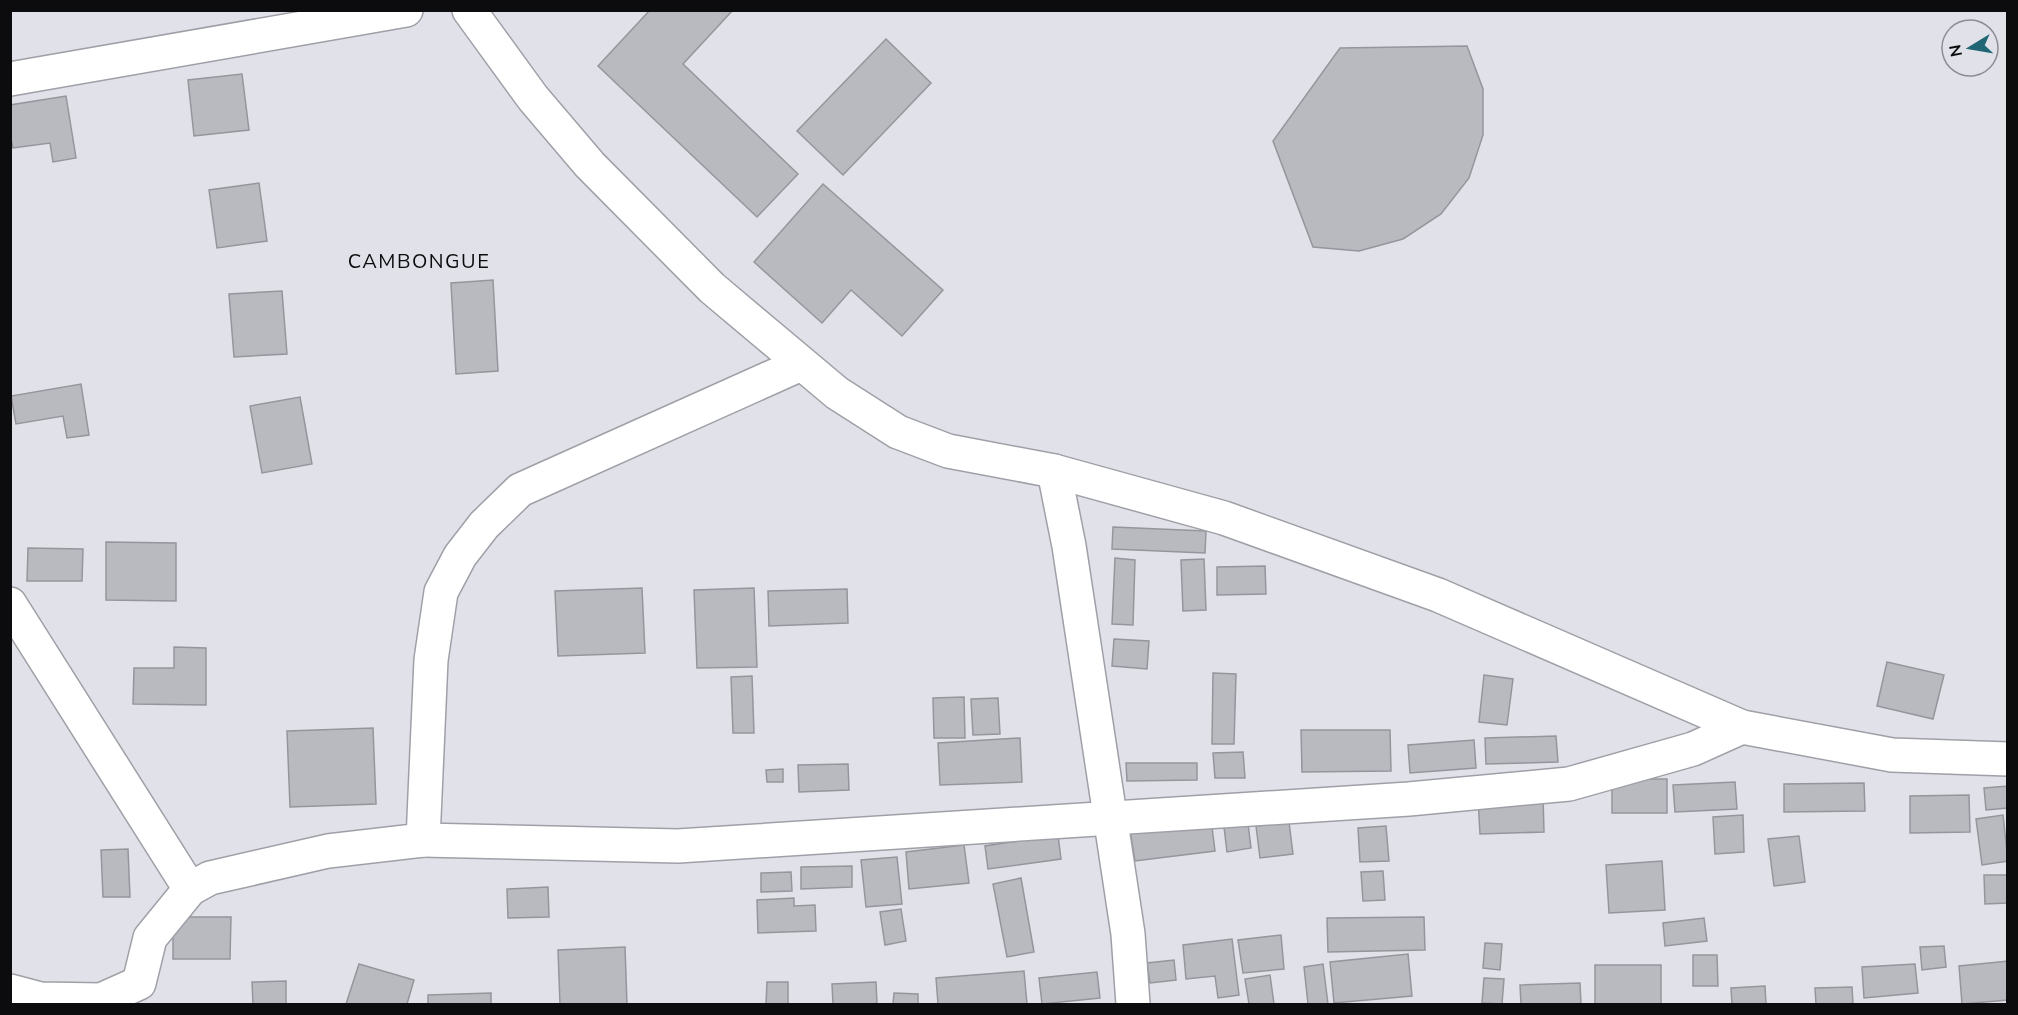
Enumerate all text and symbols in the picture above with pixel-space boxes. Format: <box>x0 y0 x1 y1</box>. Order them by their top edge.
north arrow <box>1940 18 2000 78</box>
text: N <box>1944 43 1968 59</box>
district label: CAMBONGUE <box>348 248 490 275</box>

